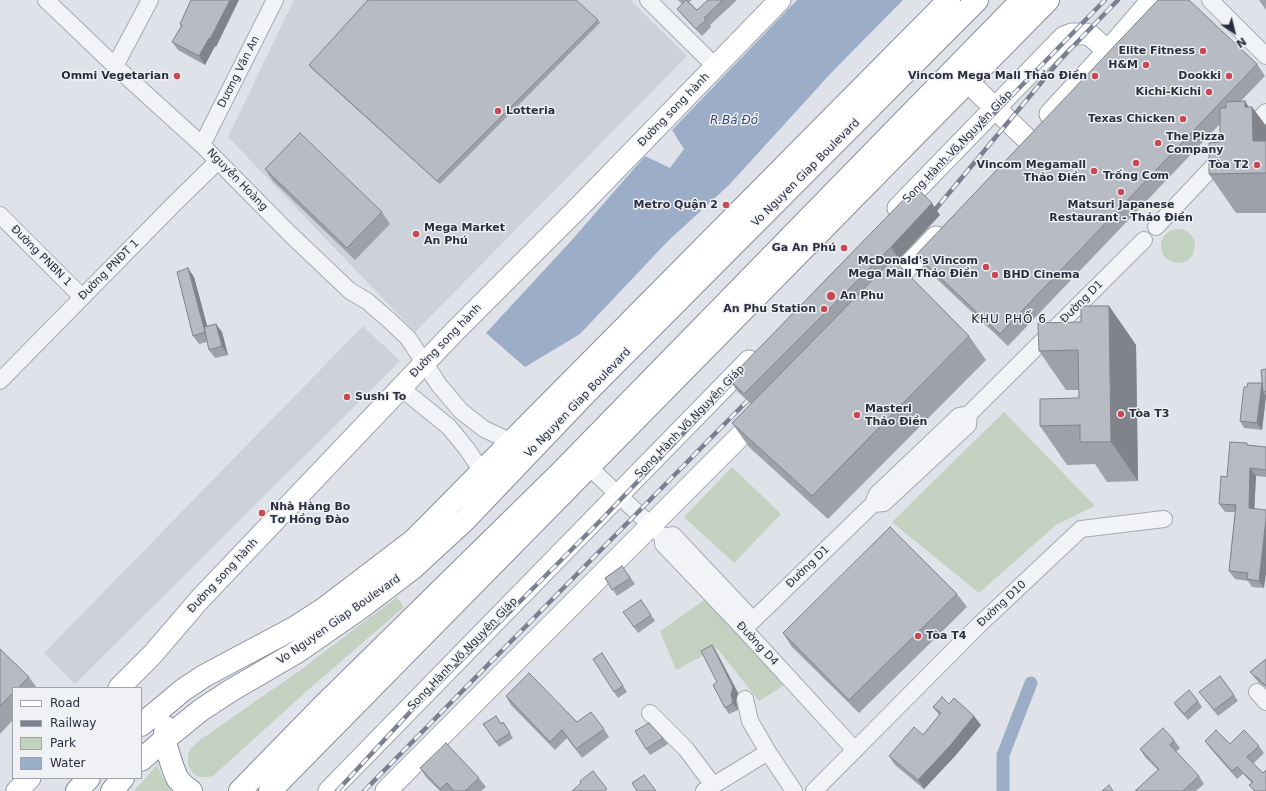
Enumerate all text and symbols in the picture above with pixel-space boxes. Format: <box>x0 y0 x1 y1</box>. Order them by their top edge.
north arrow <box>1214 12 1254 52</box>
street label: Dương Văn An <box>215 34 263 110</box>
text: N <box>1234 34 1249 50</box>
place label: Elite Fitness <box>1118 44 1195 58</box>
marker: Elite Fitness <box>1198 46 1208 56</box>
place label: H&M <box>1108 58 1138 72</box>
marker: H&M <box>1141 60 1151 70</box>
place label: Ommi Vegetarian <box>61 69 169 83</box>
place label: Vincom Mega Mall Thảo Điền <box>908 69 1087 83</box>
place label: Dookki <box>1178 69 1221 83</box>
street label: Đường song hành <box>635 70 713 150</box>
marker: Ommi Vegetarian <box>172 71 182 81</box>
marker: Vincom Mega Mall Thảo Điền <box>1090 71 1100 81</box>
marker: Dookki <box>1224 71 1234 81</box>
place label: Kichi-Kichi <box>1136 85 1201 99</box>
marker: Kichi-Kichi <box>1204 87 1214 97</box>
street label: Song Hành Võ Nguyên Giáp <box>901 88 1015 206</box>
place label: Lotteria <box>506 104 555 118</box>
marker: Lotteria <box>493 106 503 116</box>
place label: Texas Chicken <box>1088 112 1175 126</box>
water label: R.Bá Đỏ <box>710 114 758 128</box>
marker: Texas Chicken <box>1178 114 1188 124</box>
street label: Vo Nguyen Giap Boulevard <box>749 116 863 230</box>
place label: The Pizza Company <box>1166 130 1225 156</box>
marker: The Pizza Company <box>1153 138 1163 148</box>
street label: Nguyễn Hoàng <box>204 146 270 214</box>
place label: Vincom Megamall Thảo Điền <box>977 158 1086 184</box>
marker: Trống Cơm <box>1131 158 1141 168</box>
place label: Tòa T2 <box>1209 158 1249 172</box>
marker: Tòa T2 <box>1252 160 1262 170</box>
marker: Vincom Megamall Thảo Điền <box>1089 166 1099 176</box>
place label: Trống Cơm <box>1103 169 1169 183</box>
marker: Matsuri Japanese Restaurant - Thảo Điền <box>1116 187 1126 197</box>
place label: Metro Quận 2 <box>634 198 718 212</box>
place label: Matsuri Japanese Restaurant - Thảo Điền <box>1049 198 1193 224</box>
marker: Metro Quận 2 <box>721 200 731 210</box>
place label: Mega Market An Phú <box>424 221 505 247</box>
street label: Đường PNBN 1 <box>8 223 74 289</box>
marker: Mega Market An Phú <box>411 229 421 239</box>
street label: Đường PNĐT 1 <box>76 237 142 303</box>
place label: Ga An Phú <box>772 241 836 255</box>
marker: Ga An Phú <box>839 243 849 253</box>
place label: McDonald's Vincom Mega Mall Thảo Điền <box>848 254 978 280</box>
marker: McDonald's Vincom Mega Mall Thảo Điền <box>981 262 991 272</box>
place label: BHD Cinema <box>1003 268 1080 282</box>
marker: BHD Cinema <box>990 270 1000 280</box>
street label: Đường D1 <box>1058 278 1106 326</box>
place label: An Phu <box>840 289 884 303</box>
marker: An Phu <box>825 290 837 302</box>
street label: Đường song hành <box>407 301 485 381</box>
place label: An Phu Station <box>723 302 816 316</box>
marker: An Phu Station <box>819 304 829 314</box>
district label: KHU PHỐ 6 <box>971 313 1047 327</box>
street label: Vo Nguyen Giap Boulevard <box>522 345 634 461</box>
street label: Song Hành Võ Nguyên Giáp <box>633 363 747 481</box>
place label: Sushi To <box>355 390 406 404</box>
marker: Sushi To <box>342 392 352 402</box>
place label: Masteri Thảo Điền <box>865 402 927 428</box>
place label: Tòa T3 <box>1129 407 1169 421</box>
marker: Tòa T3 <box>1116 409 1126 419</box>
marker: Masteri Thảo Điền <box>852 410 862 420</box>
place label: Nhà Hàng Bo Tơ Hồng Đào <box>270 500 350 526</box>
marker: Nhà Hàng Bo Tơ Hồng Đào <box>257 508 267 518</box>
street label: Đường song hành <box>185 536 261 616</box>
street label: Đường D1 <box>784 543 832 591</box>
street label: Vo Nguyen Giap Boulevard <box>275 572 403 668</box>
street label: Đường D10 <box>975 578 1029 630</box>
street label: Song Hành Võ Nguyên Giáp <box>406 595 520 713</box>
street label: Đường D4 <box>733 619 781 669</box>
place label: Tòa T4 <box>926 629 966 643</box>
marker: Tòa T4 <box>913 631 923 641</box>
legend <box>12 687 142 779</box>
text: Road <box>50 696 80 710</box>
text: Railway <box>50 716 96 730</box>
text: Park <box>50 736 76 750</box>
text: Water <box>50 756 85 770</box>

